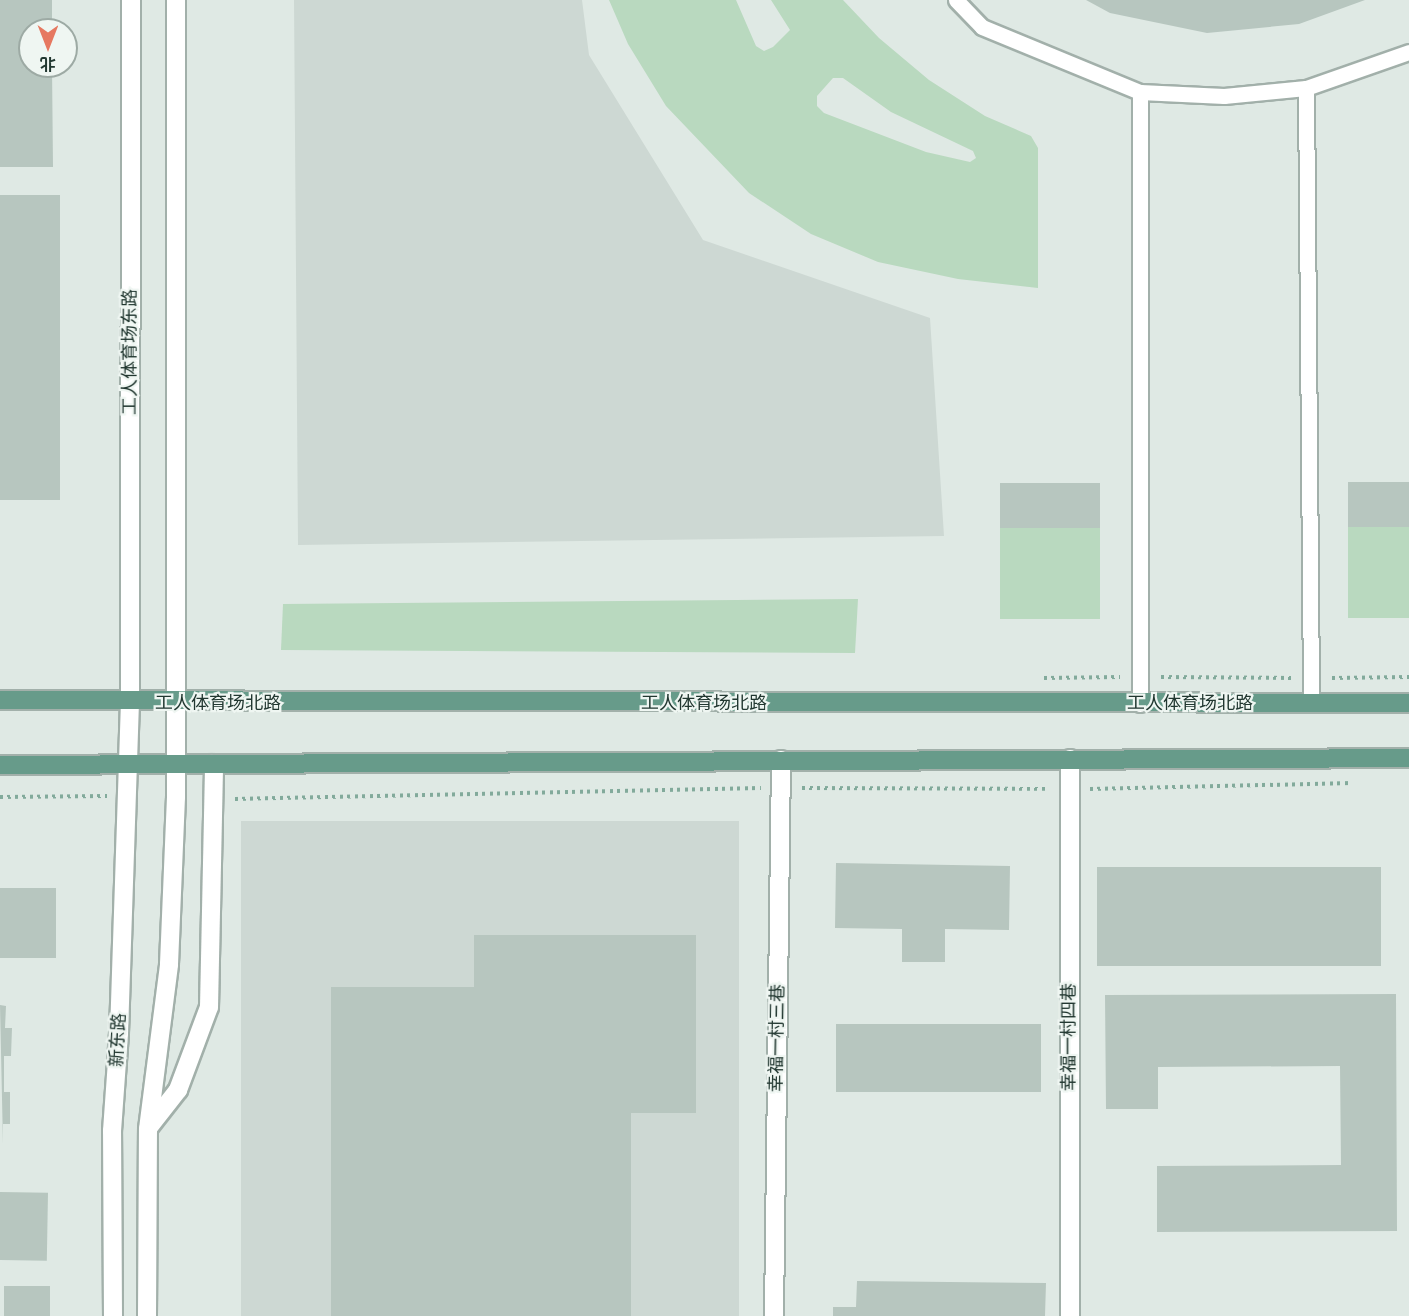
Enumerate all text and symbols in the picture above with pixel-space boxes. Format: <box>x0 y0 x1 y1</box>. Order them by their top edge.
north arrow <box>18 18 78 78</box>
text: 北 <box>40 54 56 74</box>
street label: 工人体育场东路 <box>119 289 141 415</box>
street label: 工人体育场北路 <box>155 692 281 714</box>
street label: 工人体育场北路 <box>641 692 767 714</box>
street label: 工人体育场北路 <box>1127 692 1253 714</box>
street label: 幸福一村四巷 <box>1058 983 1080 1091</box>
street label: 幸福一村三巷 <box>765 984 789 1092</box>
street label: 新东路 <box>106 1012 130 1068</box>

